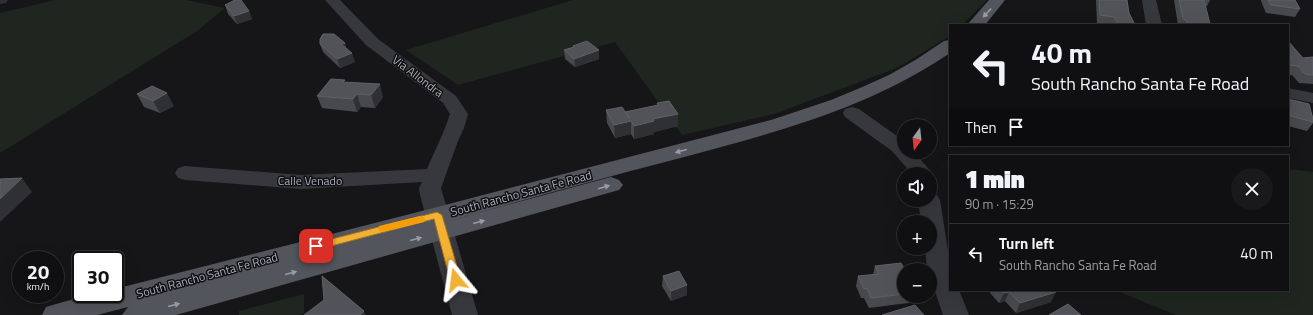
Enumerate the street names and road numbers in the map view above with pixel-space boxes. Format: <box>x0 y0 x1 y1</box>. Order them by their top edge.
street label: Via Allondra <box>388 50 448 102</box>
street label: South Rancho Santa Fe Road <box>448 165 594 221</box>
street label: Calle Venado <box>278 171 342 190</box>
street label: South Rancho Santa Fe Road <box>134 247 280 303</box>

